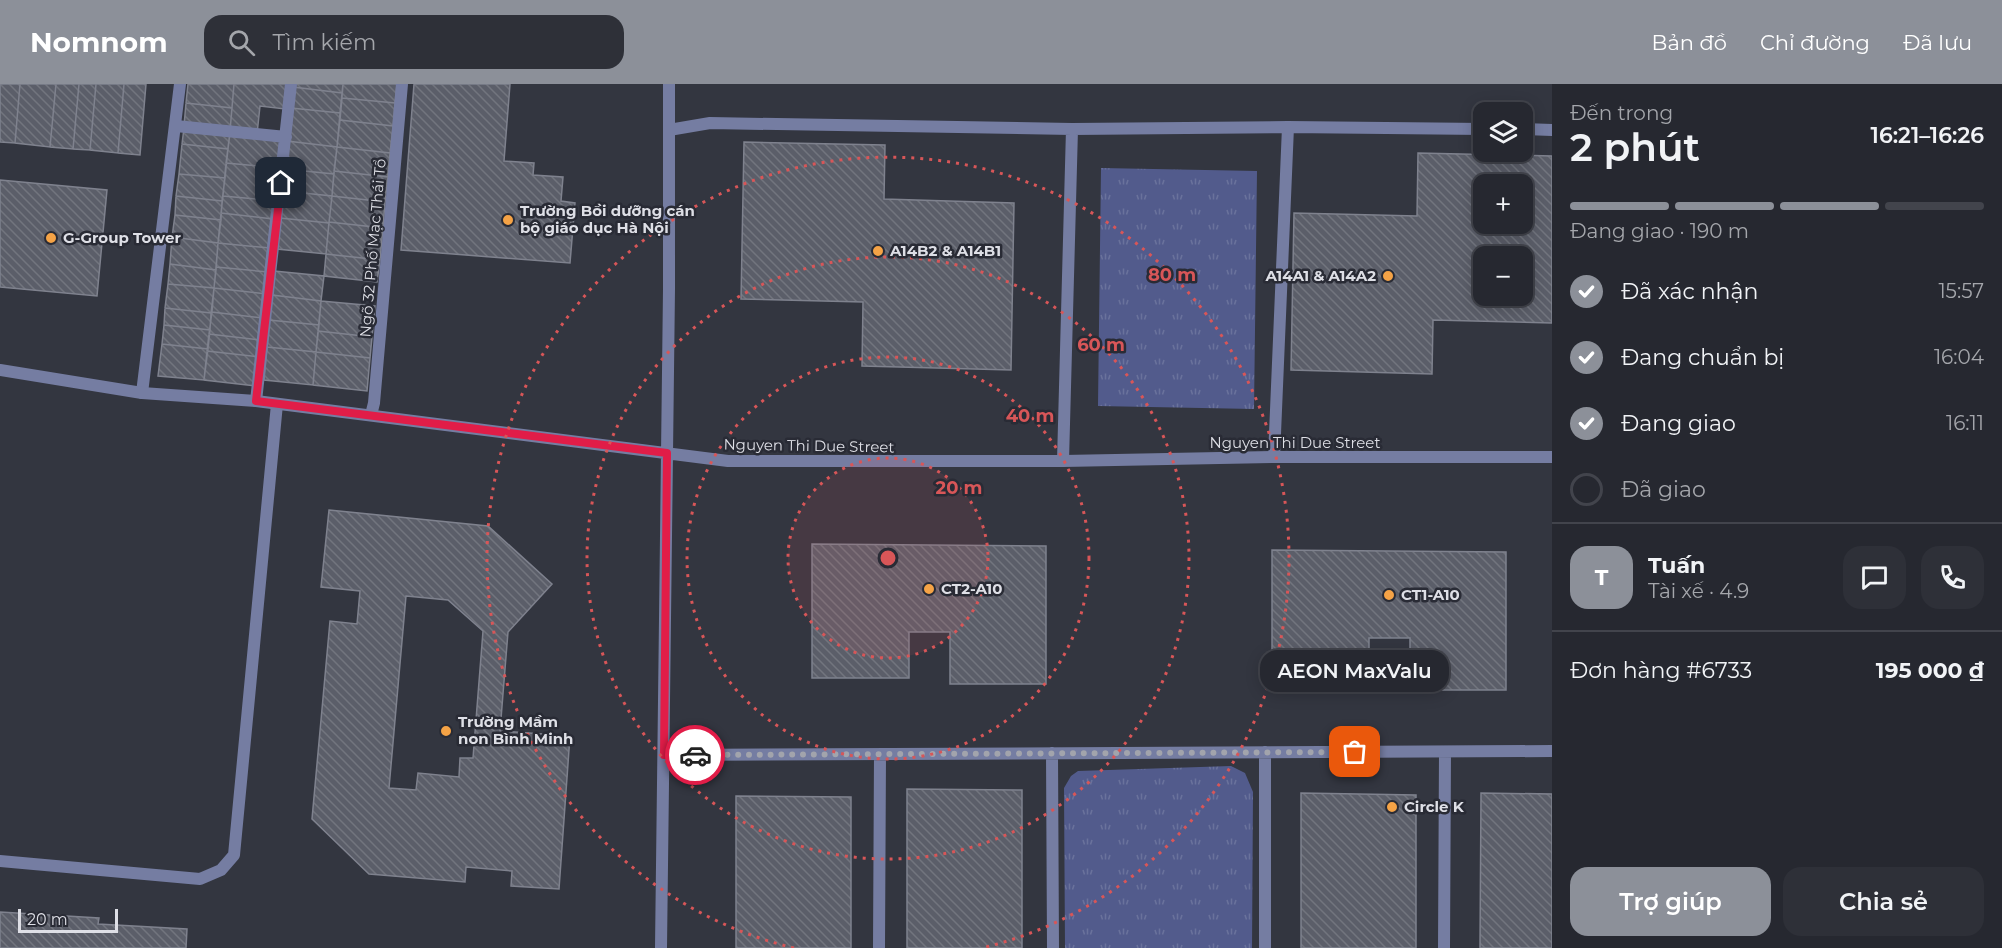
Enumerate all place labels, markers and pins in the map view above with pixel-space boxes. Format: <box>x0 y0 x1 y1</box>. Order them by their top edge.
pin <box>255 157 306 208</box>
place label: Trường Bồi dưỡng cán bộ giáo dục Hà Nội <box>520 201 695 237</box>
marker: Trường Bồi dưỡng cán bộ giáo dục Hà Nội <box>501 213 515 227</box>
place label: G-Group Tower <box>63 228 181 247</box>
marker: G-Group Tower <box>44 231 58 245</box>
place label: A14B2 & A14B1 <box>889 241 1001 260</box>
marker: A14B2 & A14B1 <box>871 244 885 258</box>
place label: A14A1 & A14A2 <box>1264 266 1376 285</box>
marker: A14A1 & A14A2 <box>1381 269 1395 283</box>
centre of rings <box>878 548 898 568</box>
place label: CT2-A10 <box>941 579 1002 598</box>
marker: CT2-A10 <box>922 582 936 596</box>
place label: CT1-A10 <box>1401 585 1460 604</box>
marker: CT1-A10 <box>1382 588 1396 602</box>
callout: AEON MaxValu <box>1260 650 1450 692</box>
place label: Trường Mầm non Bình Minh <box>458 712 573 748</box>
marker: Trường Mầm non Bình Minh <box>439 724 453 738</box>
pin <box>1329 726 1380 777</box>
place label: Circle K <box>1404 797 1465 816</box>
marker: Circle K <box>1385 800 1399 814</box>

